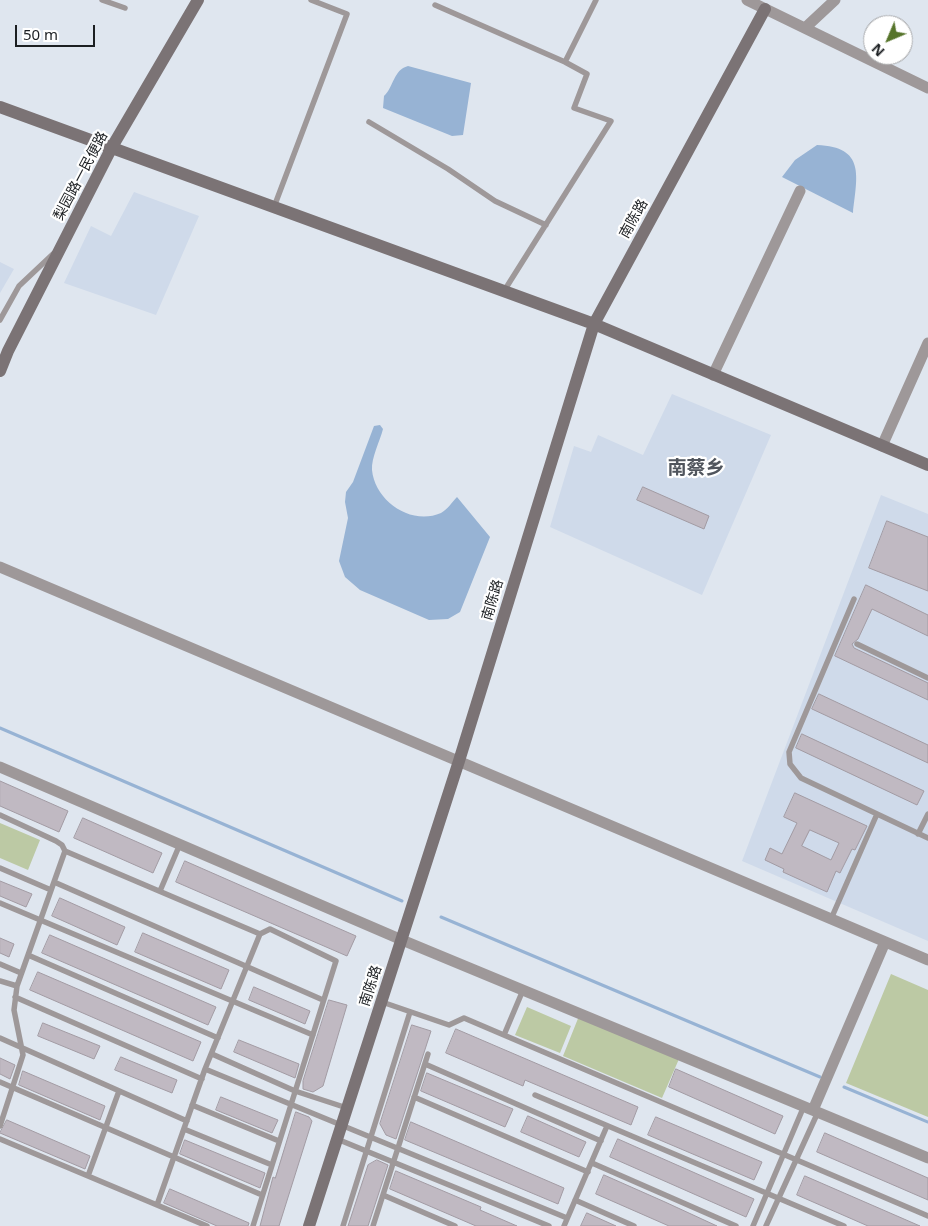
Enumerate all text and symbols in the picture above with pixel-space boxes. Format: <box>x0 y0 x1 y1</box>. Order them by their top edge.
scale bar <box>18 15 98 47</box>
north arrow <box>863 15 913 65</box>
text: 50 m <box>23 24 58 44</box>
text: N <box>867 40 888 61</box>
street label: 梨园路一民便路 <box>51 129 111 223</box>
street label: 南陈路 <box>616 197 652 241</box>
district label: 南蔡乡 <box>668 458 724 480</box>
street label: 南陈路 <box>479 577 507 623</box>
street label: 南陈路 <box>357 963 385 1009</box>

